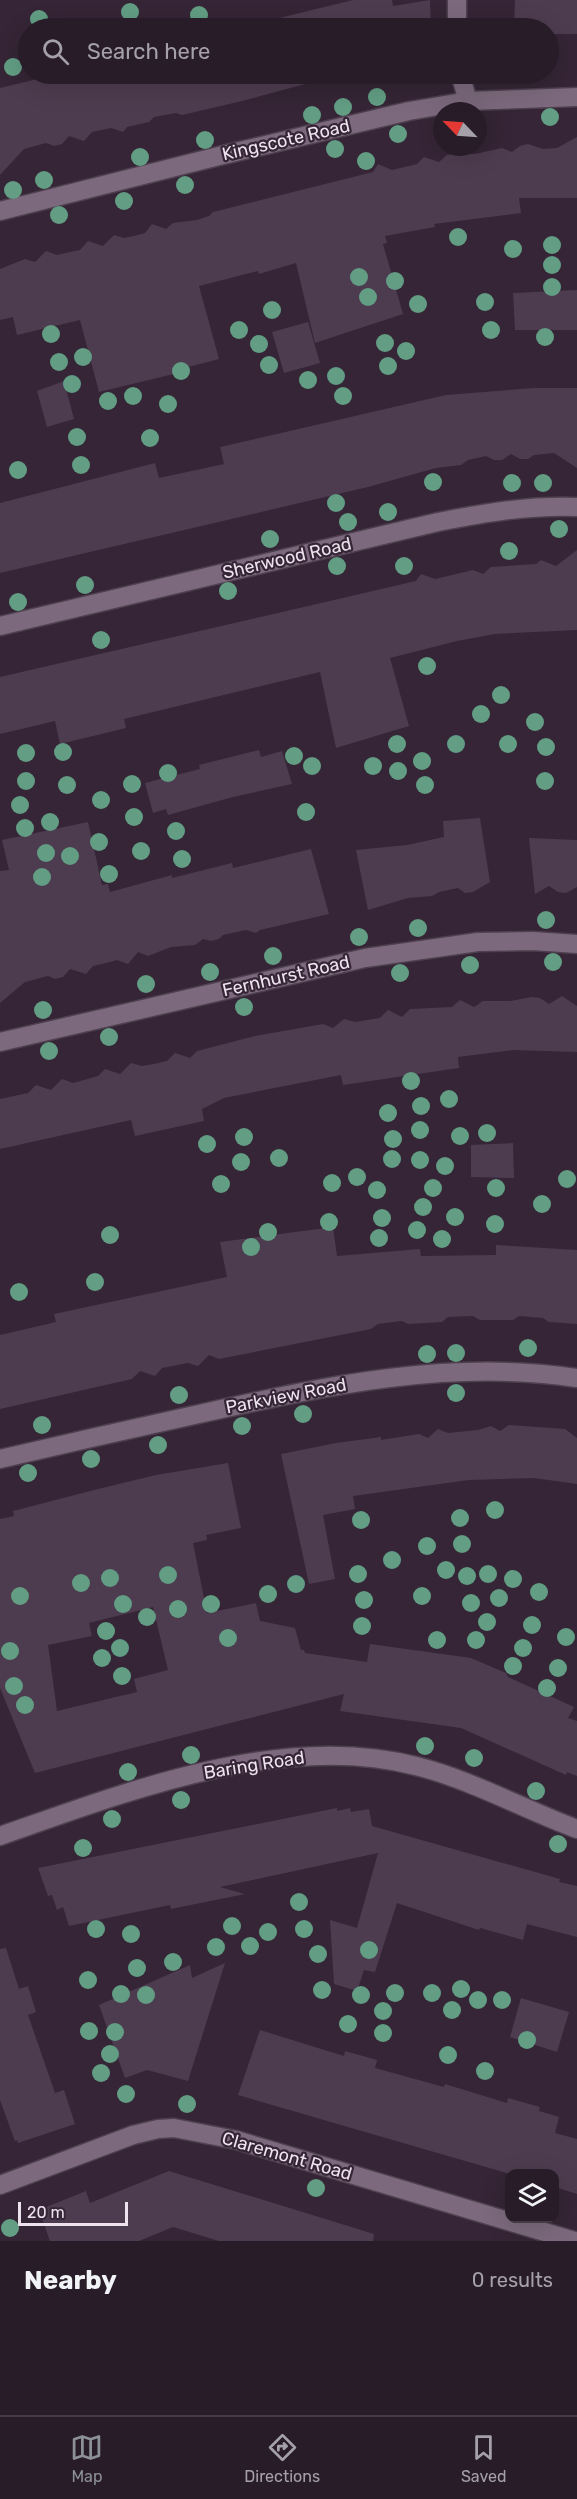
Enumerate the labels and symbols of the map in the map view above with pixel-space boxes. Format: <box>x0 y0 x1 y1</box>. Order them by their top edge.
north arrow <box>433 102 487 156</box>
street label: Kingscote Road <box>220 115 352 165</box>
street label: Sherwood Road <box>220 532 354 584</box>
street label: Fernhurst Road <box>220 951 352 1001</box>
street label: Parkview Road <box>224 1373 348 1419</box>
street label: Baring Road <box>202 1746 306 1784</box>
street label: Claremont Road <box>219 2127 355 2185</box>
scale bar <box>18 2199 128 2226</box>

